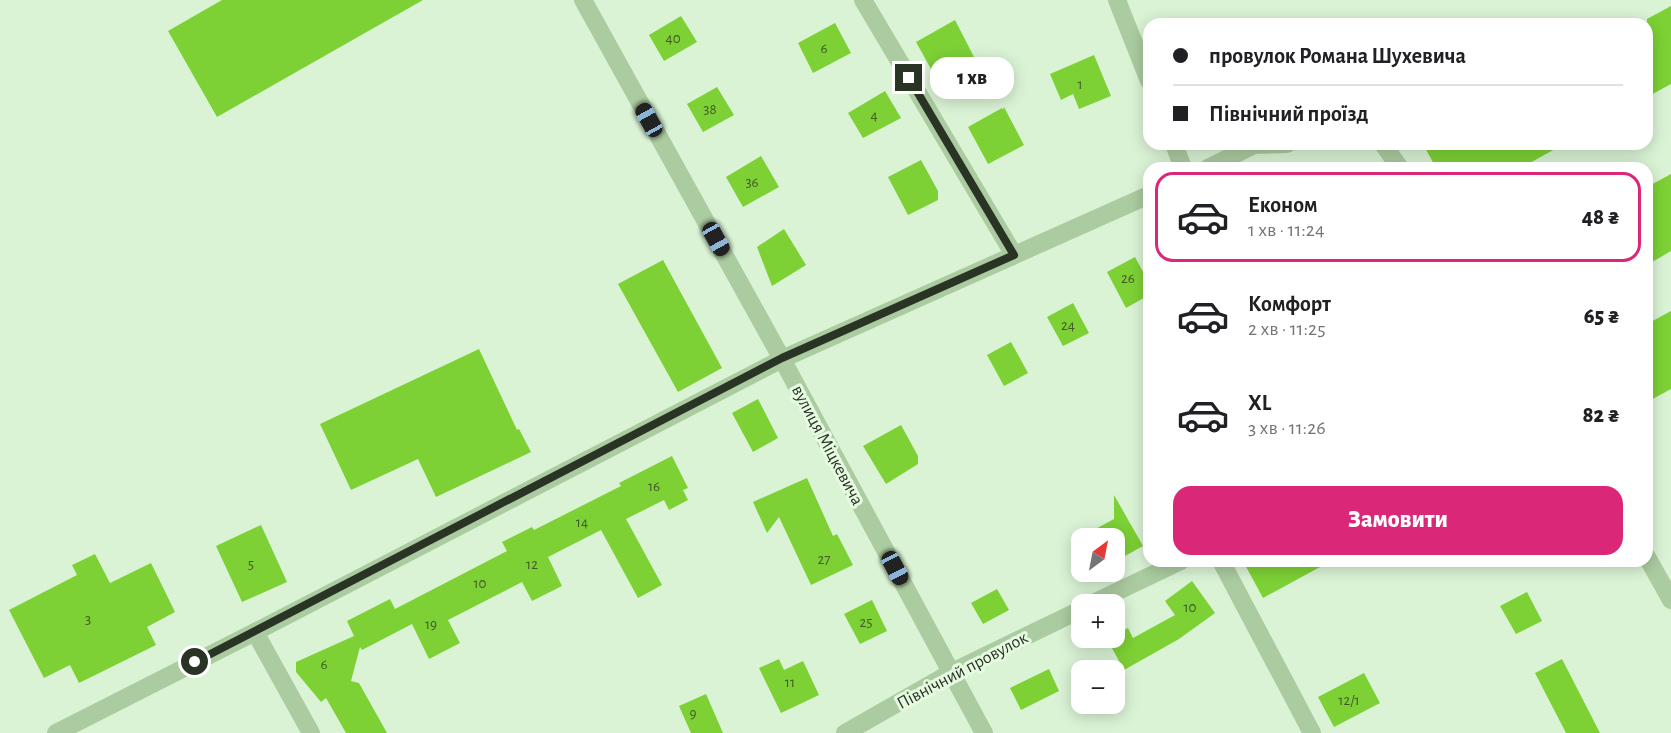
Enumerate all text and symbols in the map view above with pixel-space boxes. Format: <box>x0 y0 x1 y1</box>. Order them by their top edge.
house number: 40 <box>665 31 681 46</box>
house number: 6 <box>820 41 828 56</box>
text: провулок Романа Шухевича <box>1209 45 1466 67</box>
callout: 1 хв <box>930 57 1014 99</box>
route end <box>895 64 922 91</box>
text: 1 хв <box>957 68 987 88</box>
house number: 1 <box>1077 77 1083 92</box>
car <box>632 100 666 140</box>
house number: 38 <box>703 102 717 117</box>
text: Північний проїзд <box>1209 103 1368 125</box>
house number: 4 <box>870 108 878 123</box>
house number: 36 <box>745 175 759 190</box>
icon: car <box>1176 190 1230 244</box>
text: Економ <box>1248 194 1318 216</box>
text: 48 ₴ <box>1582 206 1620 228</box>
car <box>699 219 733 259</box>
text: 1 хв · 11:24 <box>1248 220 1325 240</box>
house number: 26 <box>1121 271 1135 286</box>
icon: car <box>1176 289 1230 343</box>
text: Комфорт <box>1248 293 1331 315</box>
text: 65 ₴ <box>1584 305 1620 327</box>
house number: 24 <box>1061 318 1075 333</box>
text: 2 хв · 11:25 <box>1248 319 1326 339</box>
street label: вулиця Міцкевича <box>788 383 866 508</box>
icon: car <box>1176 388 1230 442</box>
text: XL <box>1248 392 1271 414</box>
text: 82 ₴ <box>1583 404 1620 426</box>
text: 3 хв · 11:26 <box>1248 418 1326 438</box>
house number: 16 <box>648 479 660 494</box>
button: Замовити <box>1173 486 1623 555</box>
house number: 14 <box>576 515 588 530</box>
north arrow <box>1071 528 1125 582</box>
map controls <box>1071 528 1125 714</box>
car <box>879 548 911 588</box>
house number: 27 <box>817 552 831 567</box>
house number: 5 <box>248 557 254 572</box>
house number: 12 <box>526 557 538 572</box>
house number: 10 <box>473 576 487 591</box>
button: + <box>1071 594 1125 648</box>
house number: 10 <box>1183 600 1197 615</box>
house number: 3 <box>85 612 91 627</box>
house number: 25 <box>859 615 873 630</box>
house number: 19 <box>425 617 437 632</box>
street label: Північний провулок <box>894 628 1031 713</box>
route start <box>181 648 208 675</box>
house number: 6 <box>320 657 328 672</box>
button: − <box>1071 660 1125 714</box>
house number: 11 <box>785 675 795 690</box>
house number: 12/1 <box>1338 693 1360 708</box>
house number: 9 <box>689 706 697 721</box>

